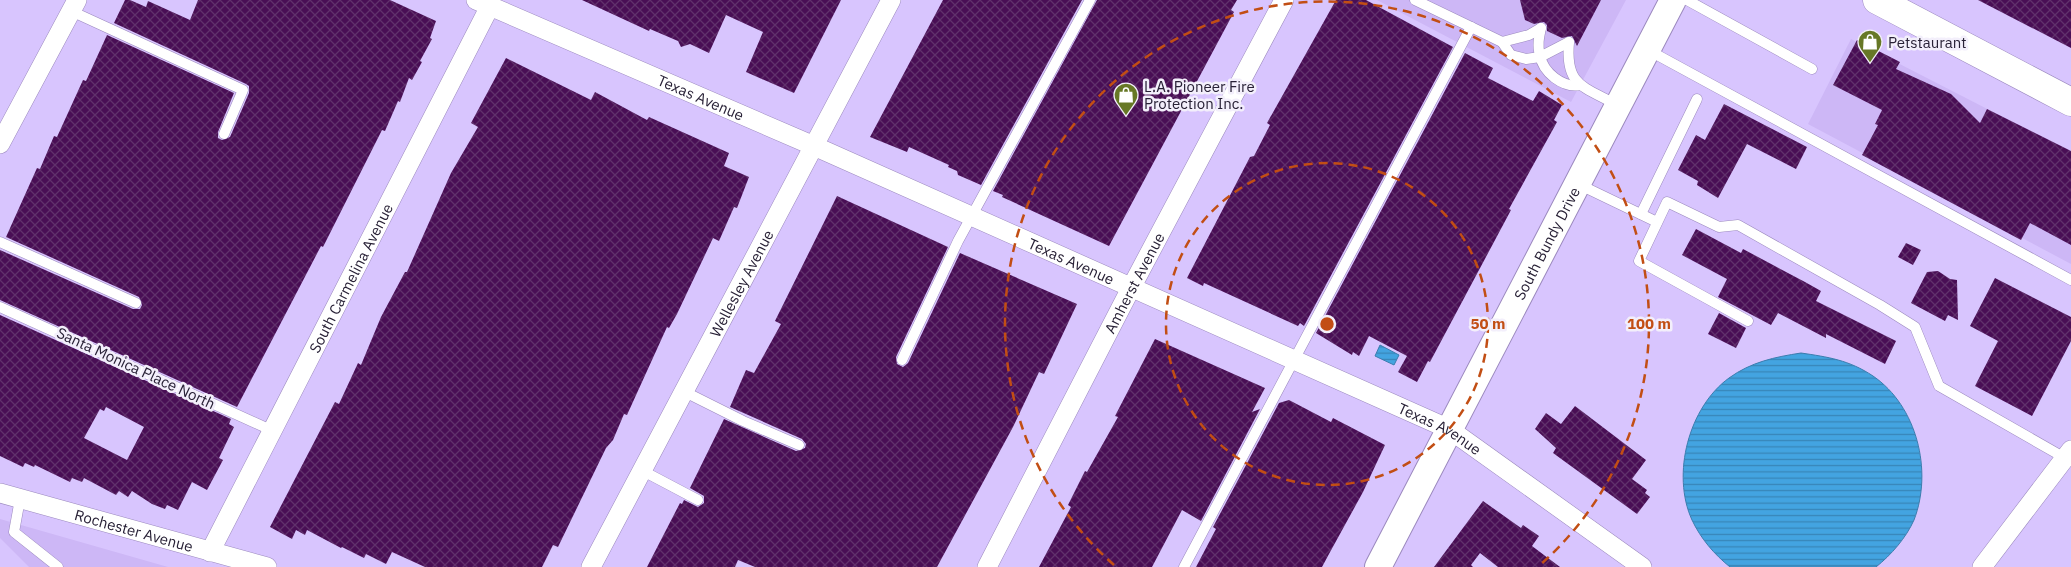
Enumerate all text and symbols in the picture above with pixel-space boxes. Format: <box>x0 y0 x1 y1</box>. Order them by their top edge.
shop icon: Petstaurant <box>1857 29 1883 63</box>
place label: Petstaurant <box>1888 33 1967 52</box>
street label: Texas Avenue <box>655 70 747 124</box>
place label: L.A. Pioneer Fire Protection Inc. <box>1144 77 1255 113</box>
shop icon: L.A. Pioneer Fire Protection Inc. <box>1113 82 1139 116</box>
street label: South Bundy Drive <box>1509 184 1584 303</box>
street label: South Carmelina Avenue <box>304 200 397 356</box>
street label: Wellesley Avenue <box>705 226 777 340</box>
street label: Amherst Avenue <box>1100 229 1168 336</box>
street label: Texas Avenue <box>1025 233 1117 288</box>
text: 50 m <box>1471 314 1505 333</box>
text: 100 m <box>1627 314 1671 333</box>
centre of rings <box>1318 315 1336 333</box>
street label: Santa Monica Place North <box>54 323 218 413</box>
street label: Texas Avenue <box>1395 398 1485 459</box>
street label: Rochester Avenue <box>73 505 195 556</box>

